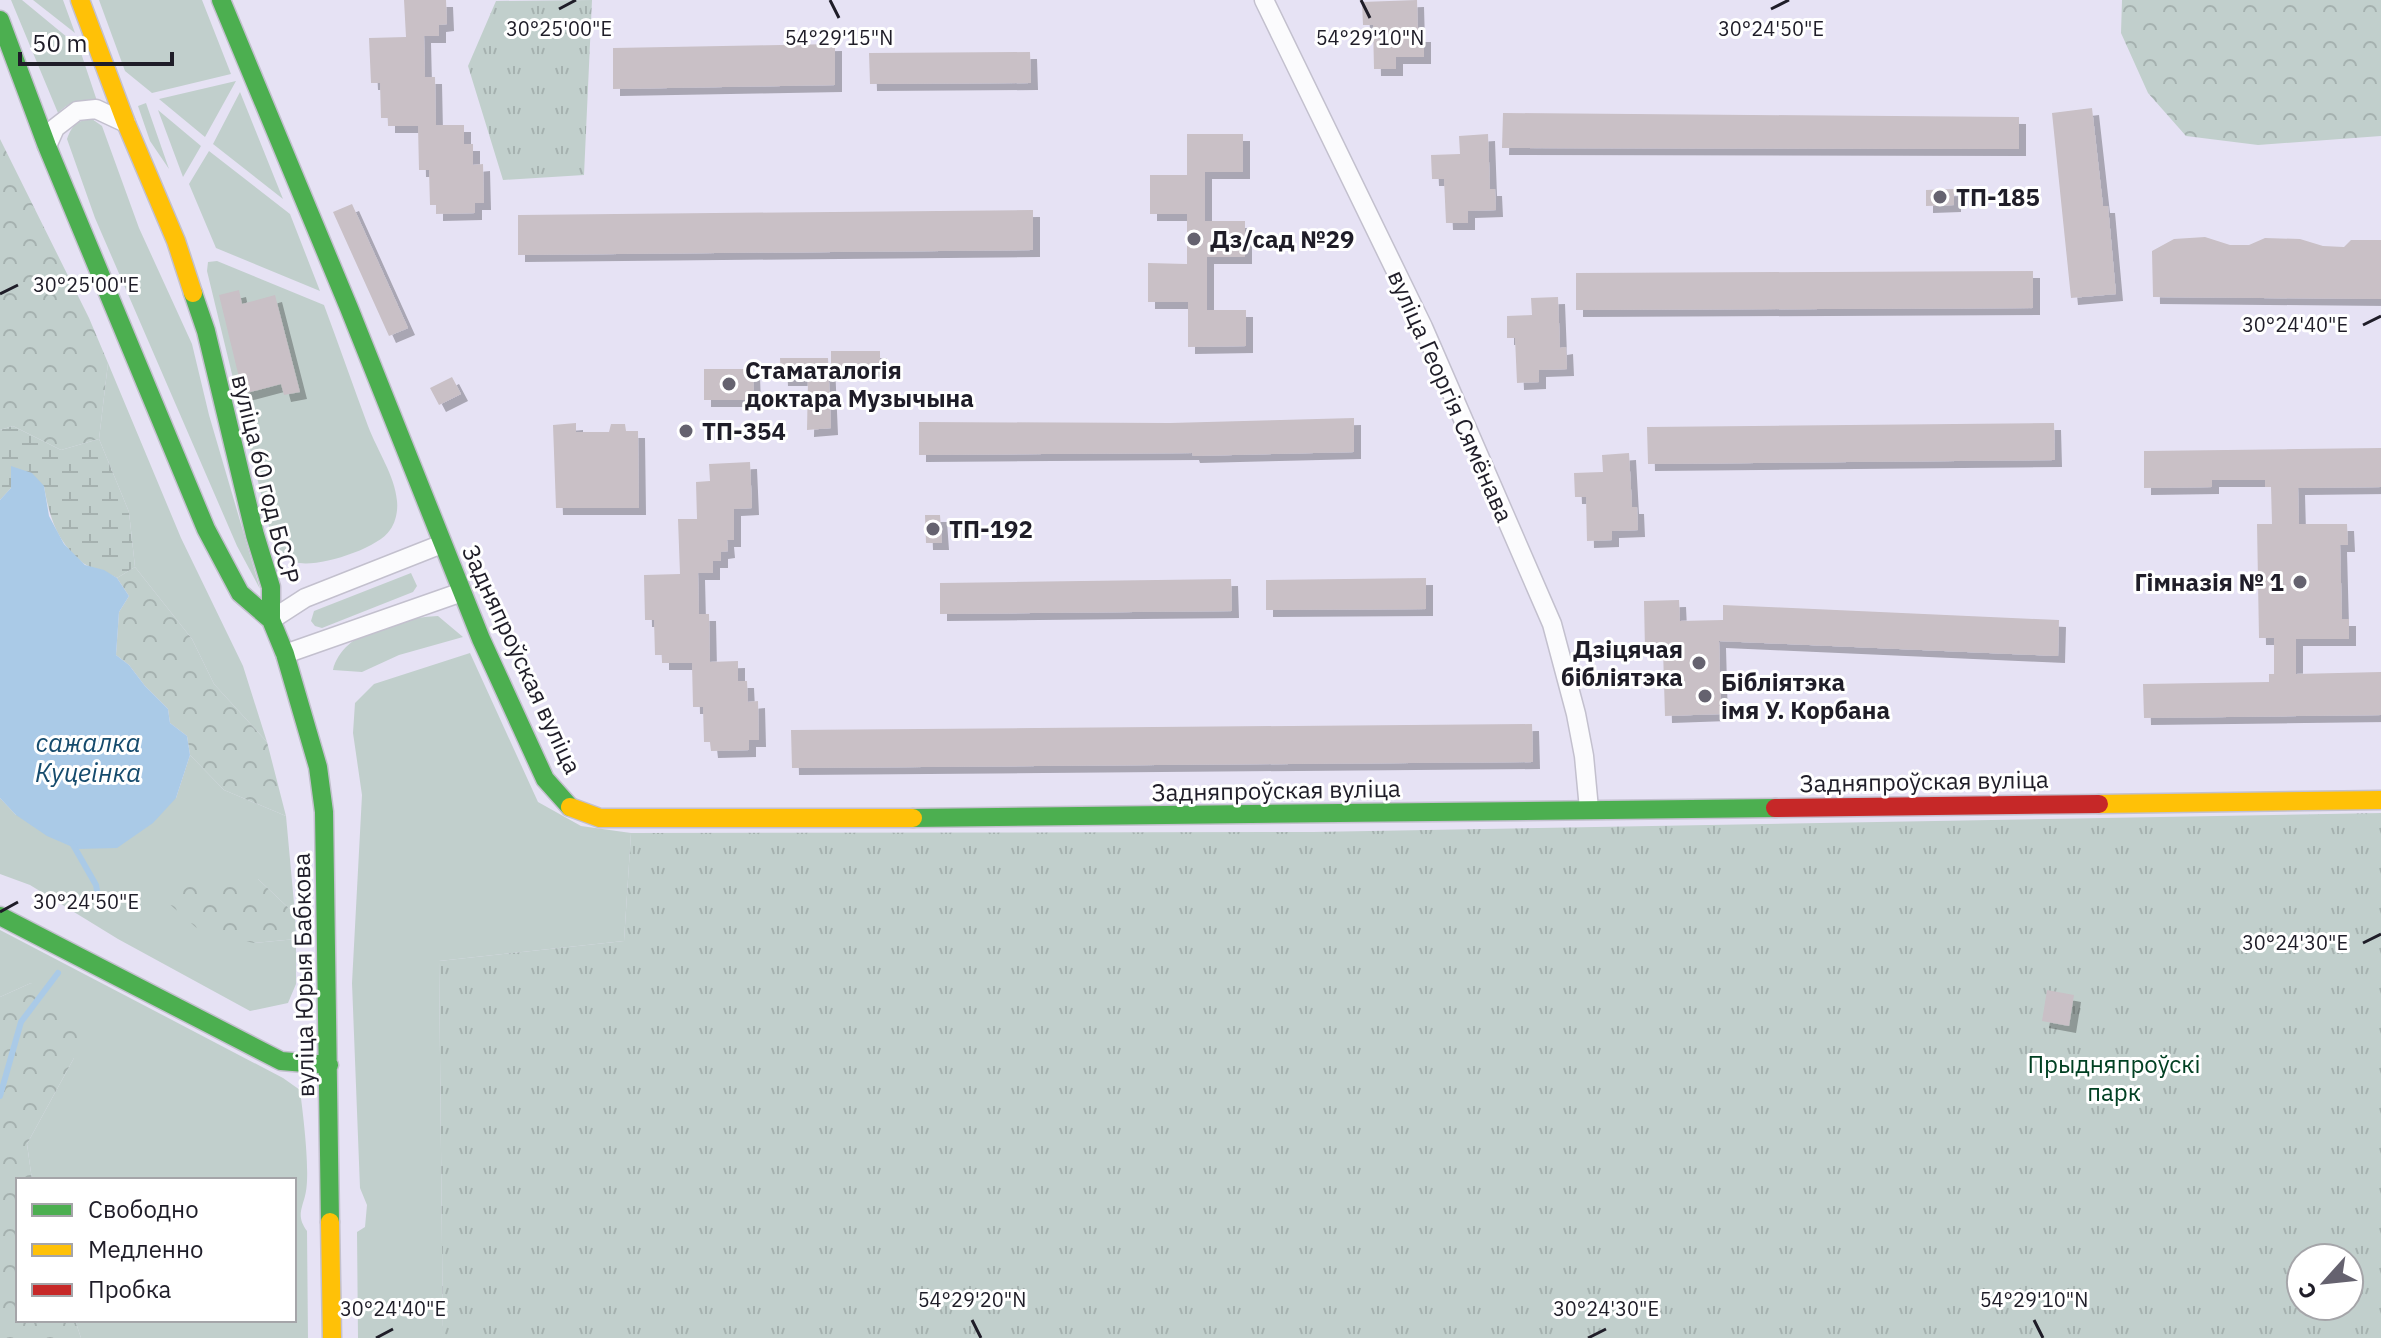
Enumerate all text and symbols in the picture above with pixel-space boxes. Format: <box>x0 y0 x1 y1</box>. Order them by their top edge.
text: 30°25'00"E <box>506 15 612 42</box>
text: 30°24'50"E <box>1718 15 1824 42</box>
scale bar <box>20 16 172 66</box>
text: 54°29'15"N <box>785 24 893 51</box>
text: 54°29'10"N <box>1316 24 1424 51</box>
text: 50 m <box>32 27 87 59</box>
place label: ТП-185 <box>1956 181 2040 213</box>
marker: ТП-185 <box>1931 188 1949 206</box>
place label: Дз/сад №29 <box>1210 223 1354 255</box>
marker: Дз/сад №29 <box>1185 230 1203 248</box>
street label: вуліца Георгія Сямёнава <box>1381 265 1521 527</box>
text: 30°25'00"E <box>33 271 139 298</box>
text: 30°24'40"E <box>2242 311 2348 338</box>
place label: Стаматалогія доктара Музычына <box>745 354 974 414</box>
street label: вуліца 60 год БССР <box>225 371 307 587</box>
marker: Стаматалогія доктара Музычына <box>720 375 738 393</box>
place label: ТП-354 <box>702 415 786 447</box>
marker: ТП-354 <box>677 422 695 440</box>
place label: ТП-192 <box>949 513 1033 545</box>
marker: ТП-192 <box>924 520 942 538</box>
street label: Задняпроўская вуліца <box>455 539 589 779</box>
place label: Гімназія № 1 <box>2135 566 2284 598</box>
marker: Гімназія № 1 <box>2291 573 2309 591</box>
place label: Дзіцячая бібліятэка <box>1561 633 1683 693</box>
marker: Дзіцячая бібліятэка <box>1690 654 1708 672</box>
place label: Бібліятэка імя У. Корбана <box>1721 666 1890 726</box>
marker: Бібліятэка імя У. Корбана <box>1696 687 1714 705</box>
water label: сажалка Куцеінка <box>35 725 141 789</box>
street label: Задняпроўская вуліца <box>1799 763 2049 799</box>
street label: Задняпроўская вуліца <box>1151 772 1401 808</box>
street label: вуліца Юрыя Бабкова <box>285 852 321 1097</box>
text: 30°24'50"E <box>33 888 139 915</box>
text: 30°24'30"E <box>2242 929 2348 956</box>
park label: Прыдняпроўскі парк <box>2027 1048 2201 1108</box>
legend <box>16 1178 296 1322</box>
text: Свободно <box>88 1193 199 1225</box>
text: Медленно <box>88 1233 204 1265</box>
north arrow <box>2285 1242 2365 1322</box>
text: Пробка <box>88 1273 172 1305</box>
text: С <box>2291 1278 2323 1304</box>
text: 54°29'20"N <box>918 1286 1026 1313</box>
text: 54°29'10"N <box>1980 1286 2088 1313</box>
text: 30°24'40"E <box>340 1295 446 1322</box>
text: 30°24'30"E <box>1553 1295 1659 1322</box>

